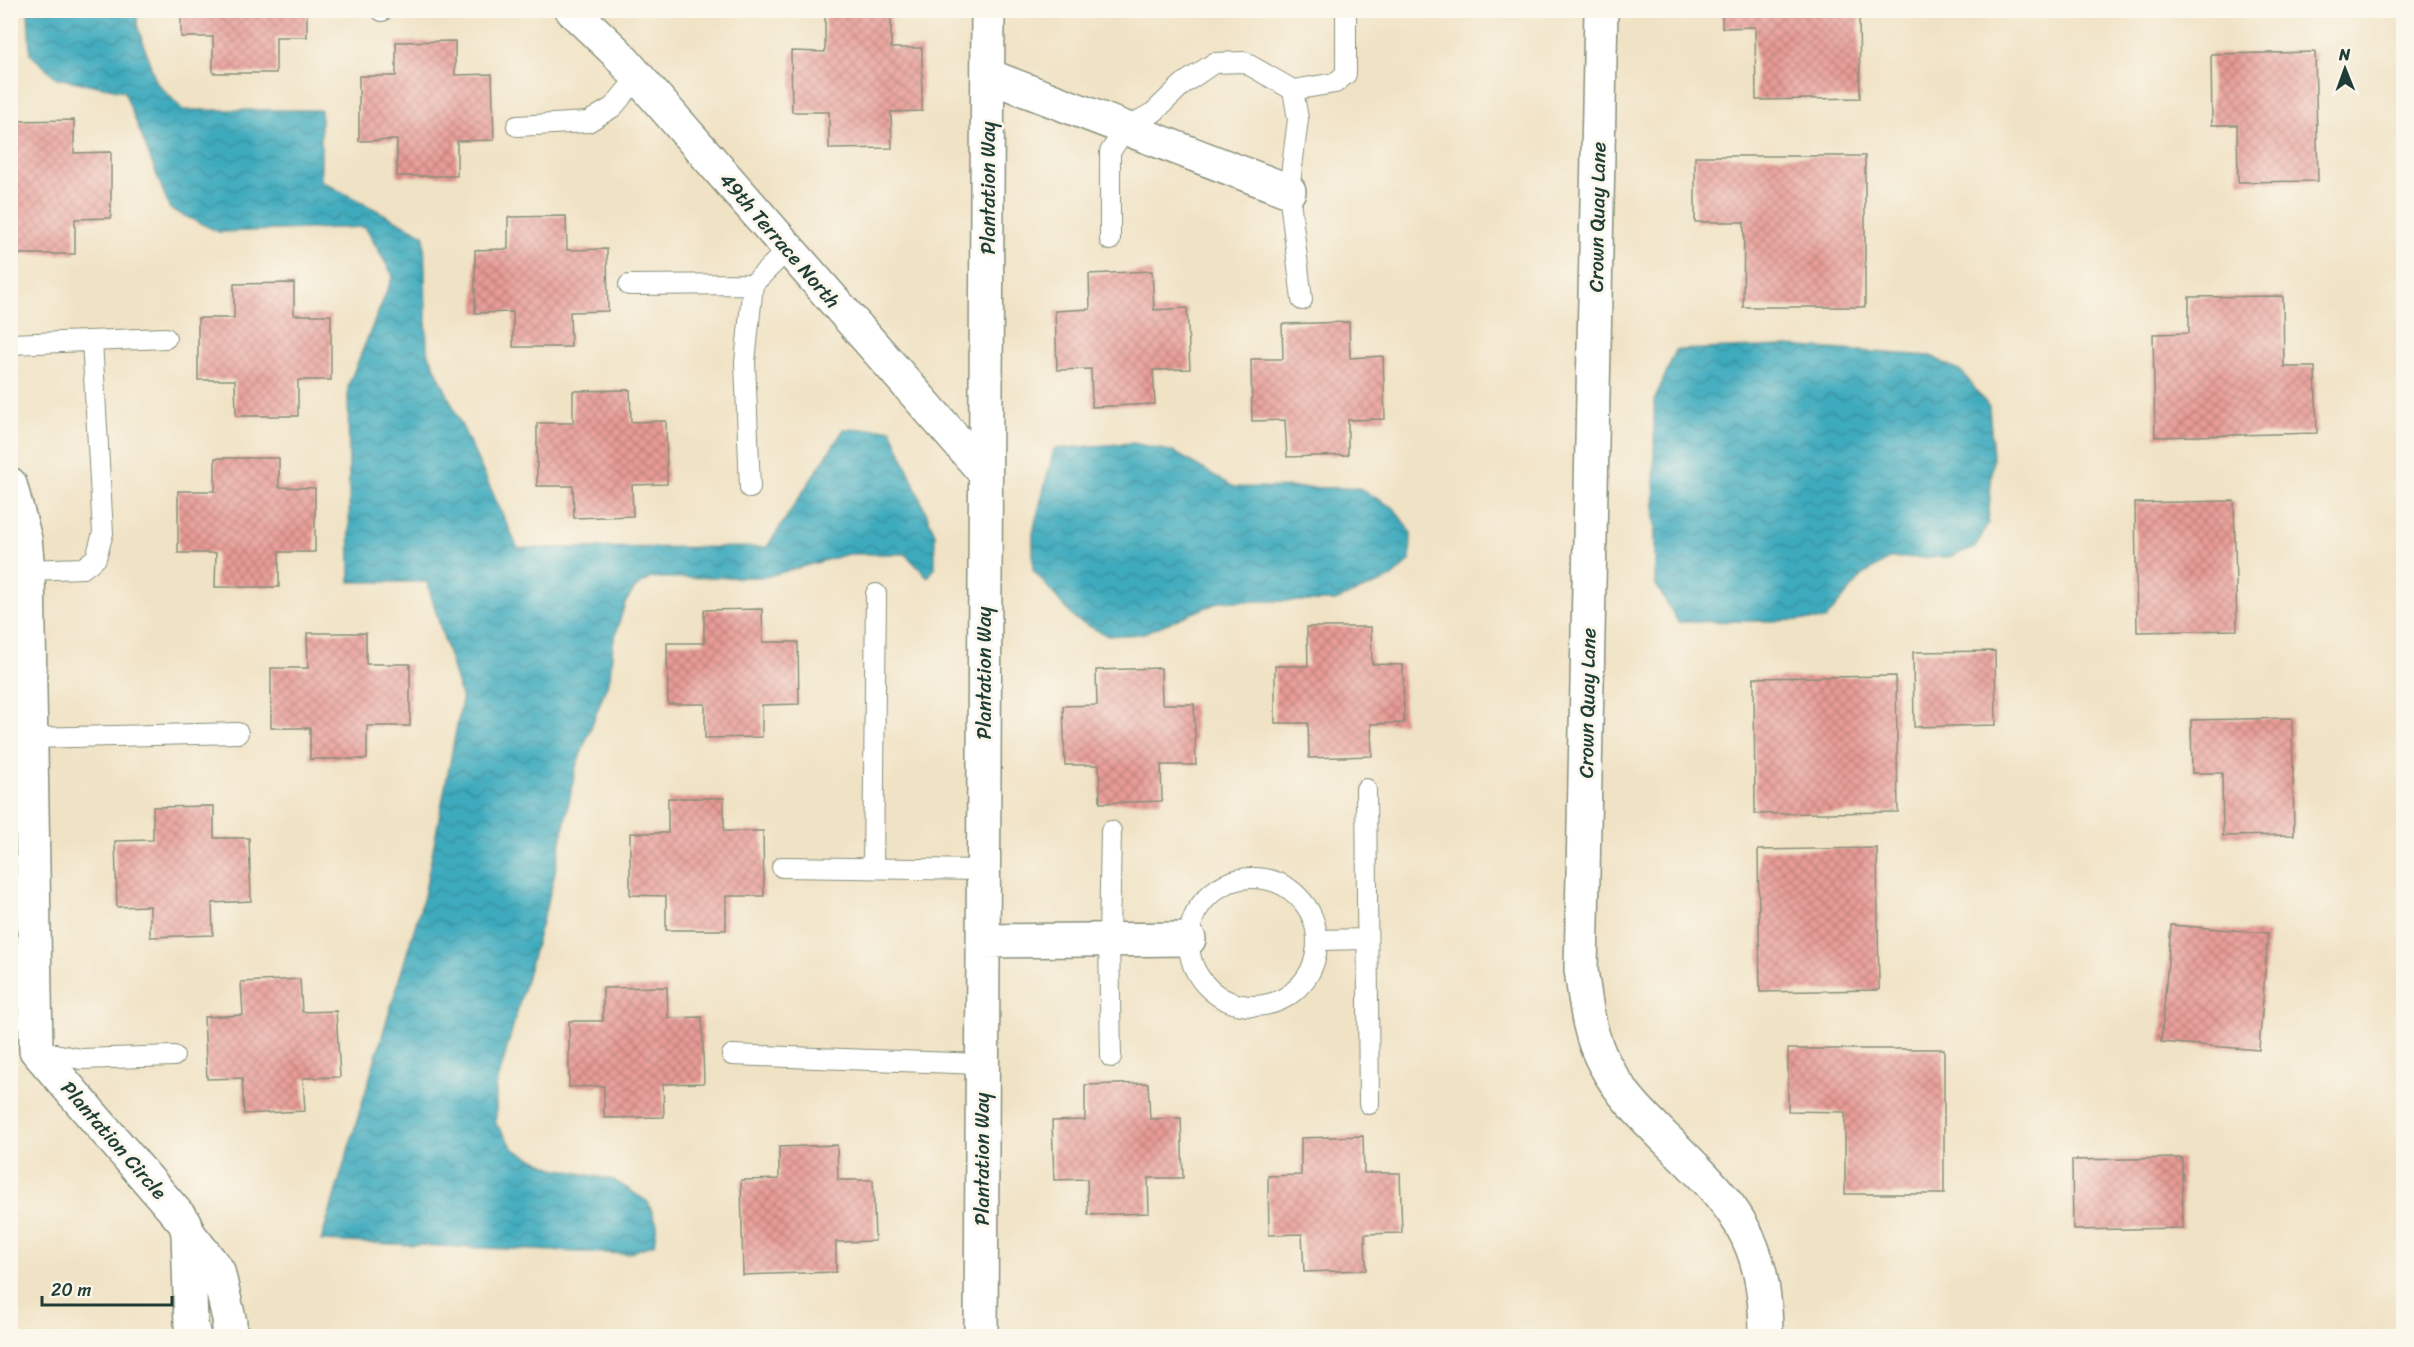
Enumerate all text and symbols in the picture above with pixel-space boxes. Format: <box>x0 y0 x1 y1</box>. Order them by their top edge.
north arrow <box>2315 39 2375 99</box>
text: N <box>2338 40 2351 69</box>
street label: Plantation Way <box>971 121 1006 254</box>
street label: Crown Quay Lane <box>1579 142 1616 292</box>
street label: 49th Terrace North <box>710 164 849 317</box>
street label: Plantation Way <box>967 606 1002 739</box>
street label: Crown Quay Lane <box>1569 628 1606 778</box>
street label: Plantation Circle <box>52 1073 176 1208</box>
street label: Plantation Way <box>965 1092 1000 1225</box>
scale bar <box>42 1269 172 1307</box>
text: 20 m <box>51 1274 91 1306</box>

